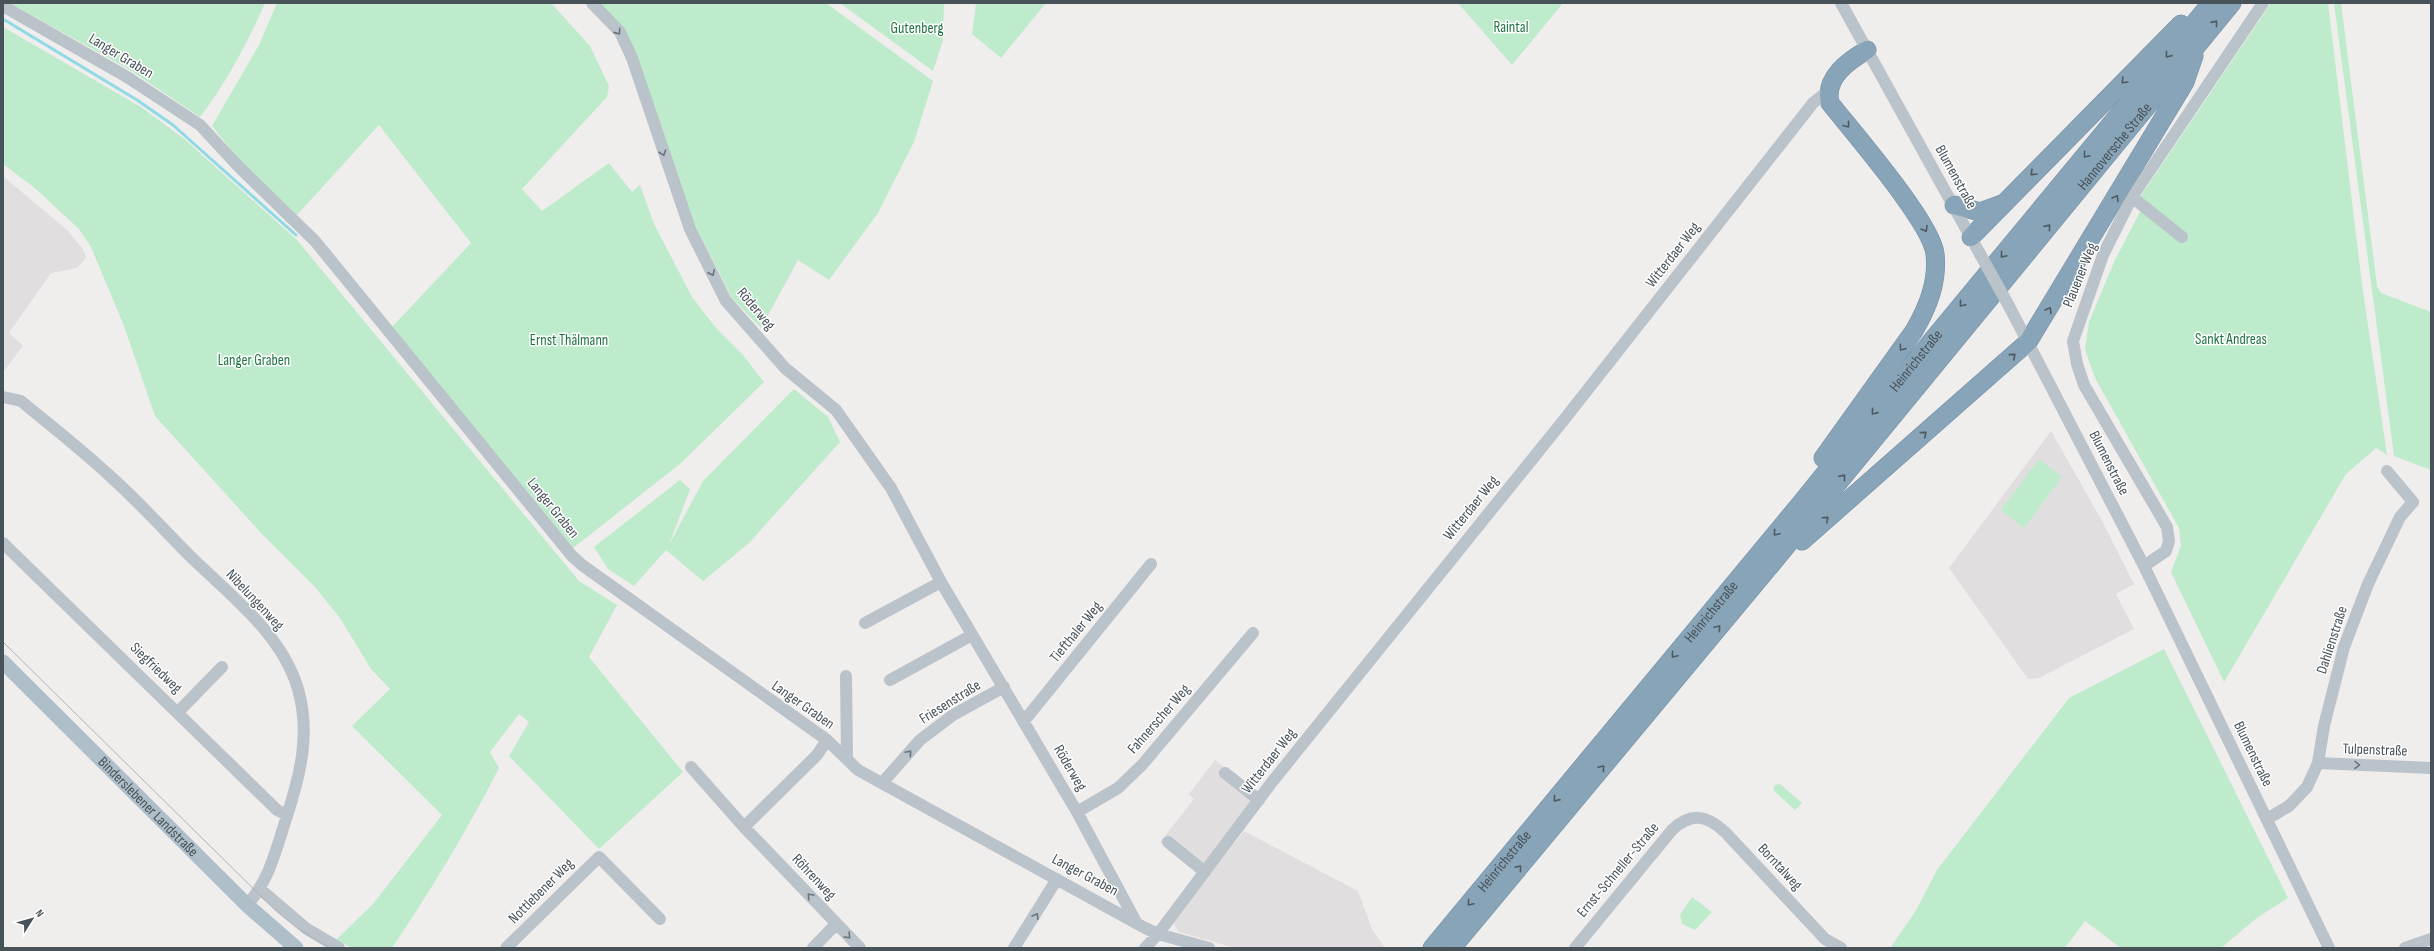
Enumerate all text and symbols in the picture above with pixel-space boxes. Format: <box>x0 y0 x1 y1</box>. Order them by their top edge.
park label: Raintal <box>1494 18 1528 37</box>
park label: Gutenberg <box>891 19 943 38</box>
one-way arrow <box>2211 21 2218 28</box>
one-way arrow <box>613 27 620 34</box>
street label: Langer Graben <box>85 29 157 83</box>
one-way arrow <box>2166 50 2173 57</box>
one-way arrow <box>2121 76 2129 84</box>
street label: Hannoversche Straße <box>2073 99 2156 194</box>
one-way arrow <box>1842 121 1849 128</box>
street label: Blumenstraße <box>1931 142 1981 212</box>
one-way arrow <box>658 150 667 157</box>
one-way arrow <box>2083 151 2090 158</box>
one-way arrow <box>2030 168 2038 176</box>
one-way arrow <box>2111 195 2118 202</box>
street label: Witterdaer Weg <box>1642 218 1704 292</box>
one-way arrow <box>1920 225 1927 232</box>
one-way arrow <box>2044 225 2051 232</box>
street label: Plauener Weg <box>2058 240 2102 310</box>
one-way arrow <box>2000 251 2007 258</box>
one-way arrow <box>708 269 715 277</box>
street label: Röderweg <box>733 284 779 334</box>
one-way arrow <box>1960 299 1967 306</box>
one-way arrow <box>2044 307 2052 314</box>
street label: Heinrichstraße <box>1885 326 1947 396</box>
park label: Sankt Andreas <box>2195 330 2267 349</box>
park label: Ernst Thälmann <box>530 331 608 350</box>
one-way arrow <box>1899 344 1907 351</box>
park label: Langer Graben <box>218 351 290 370</box>
one-way arrow <box>2008 353 2015 360</box>
one-way arrow <box>1872 407 1879 415</box>
street label: Blumenstraße <box>2085 428 2133 498</box>
one-way arrow <box>1919 431 1926 438</box>
street label: Witterdaer Weg <box>1439 472 1503 544</box>
street label: Langer Graben <box>523 474 583 542</box>
one-way arrow <box>1838 475 1845 482</box>
one-way arrow <box>1821 517 1829 524</box>
one-way arrow <box>1774 528 1781 536</box>
street label: Nibelungenweg <box>222 565 288 635</box>
street label: Heinrichstraße <box>1680 577 1742 646</box>
street label: Tiefthaler Weg <box>1046 598 1106 666</box>
street label: Dahlienstraße <box>2312 604 2352 676</box>
one-way arrow <box>1714 626 1721 633</box>
street label: Siegfriedweg <box>126 638 186 698</box>
one-way arrow <box>1672 651 1679 658</box>
street label: Langer Graben <box>768 676 838 734</box>
street label: Friesenstraße <box>916 676 984 728</box>
street label: Fahnerscher Weg <box>1124 680 1194 758</box>
street label: Blumenstraße <box>2229 718 2277 790</box>
street label: Witterdaer Weg <box>1238 724 1300 798</box>
street label: Tulpenstraße <box>2342 739 2408 761</box>
street label: Röderweg <box>1049 742 1091 794</box>
one-way arrow <box>904 750 911 758</box>
street label: Binderslebener Landstraße <box>94 753 202 861</box>
one-way arrow <box>2354 761 2360 769</box>
one-way arrow <box>1598 766 1605 773</box>
one-way arrow <box>1554 794 1561 802</box>
street label: Ernst-Schneller-Straße <box>1573 819 1663 921</box>
street label: Heinrichstraße <box>1473 826 1535 896</box>
street label: Borntalweg <box>1754 840 1806 894</box>
street label: Röhrenweg <box>788 850 840 904</box>
street label: Langer Graben <box>1049 850 1121 900</box>
street label: Nottlebener Weg <box>504 854 578 928</box>
one-way arrow <box>1515 866 1522 873</box>
one-way arrow <box>807 893 814 900</box>
north arrow <box>12 899 52 939</box>
one-way arrow <box>1467 899 1474 906</box>
text: N <box>33 907 47 920</box>
one-way arrow <box>1031 913 1039 920</box>
one-way arrow <box>844 931 851 939</box>

